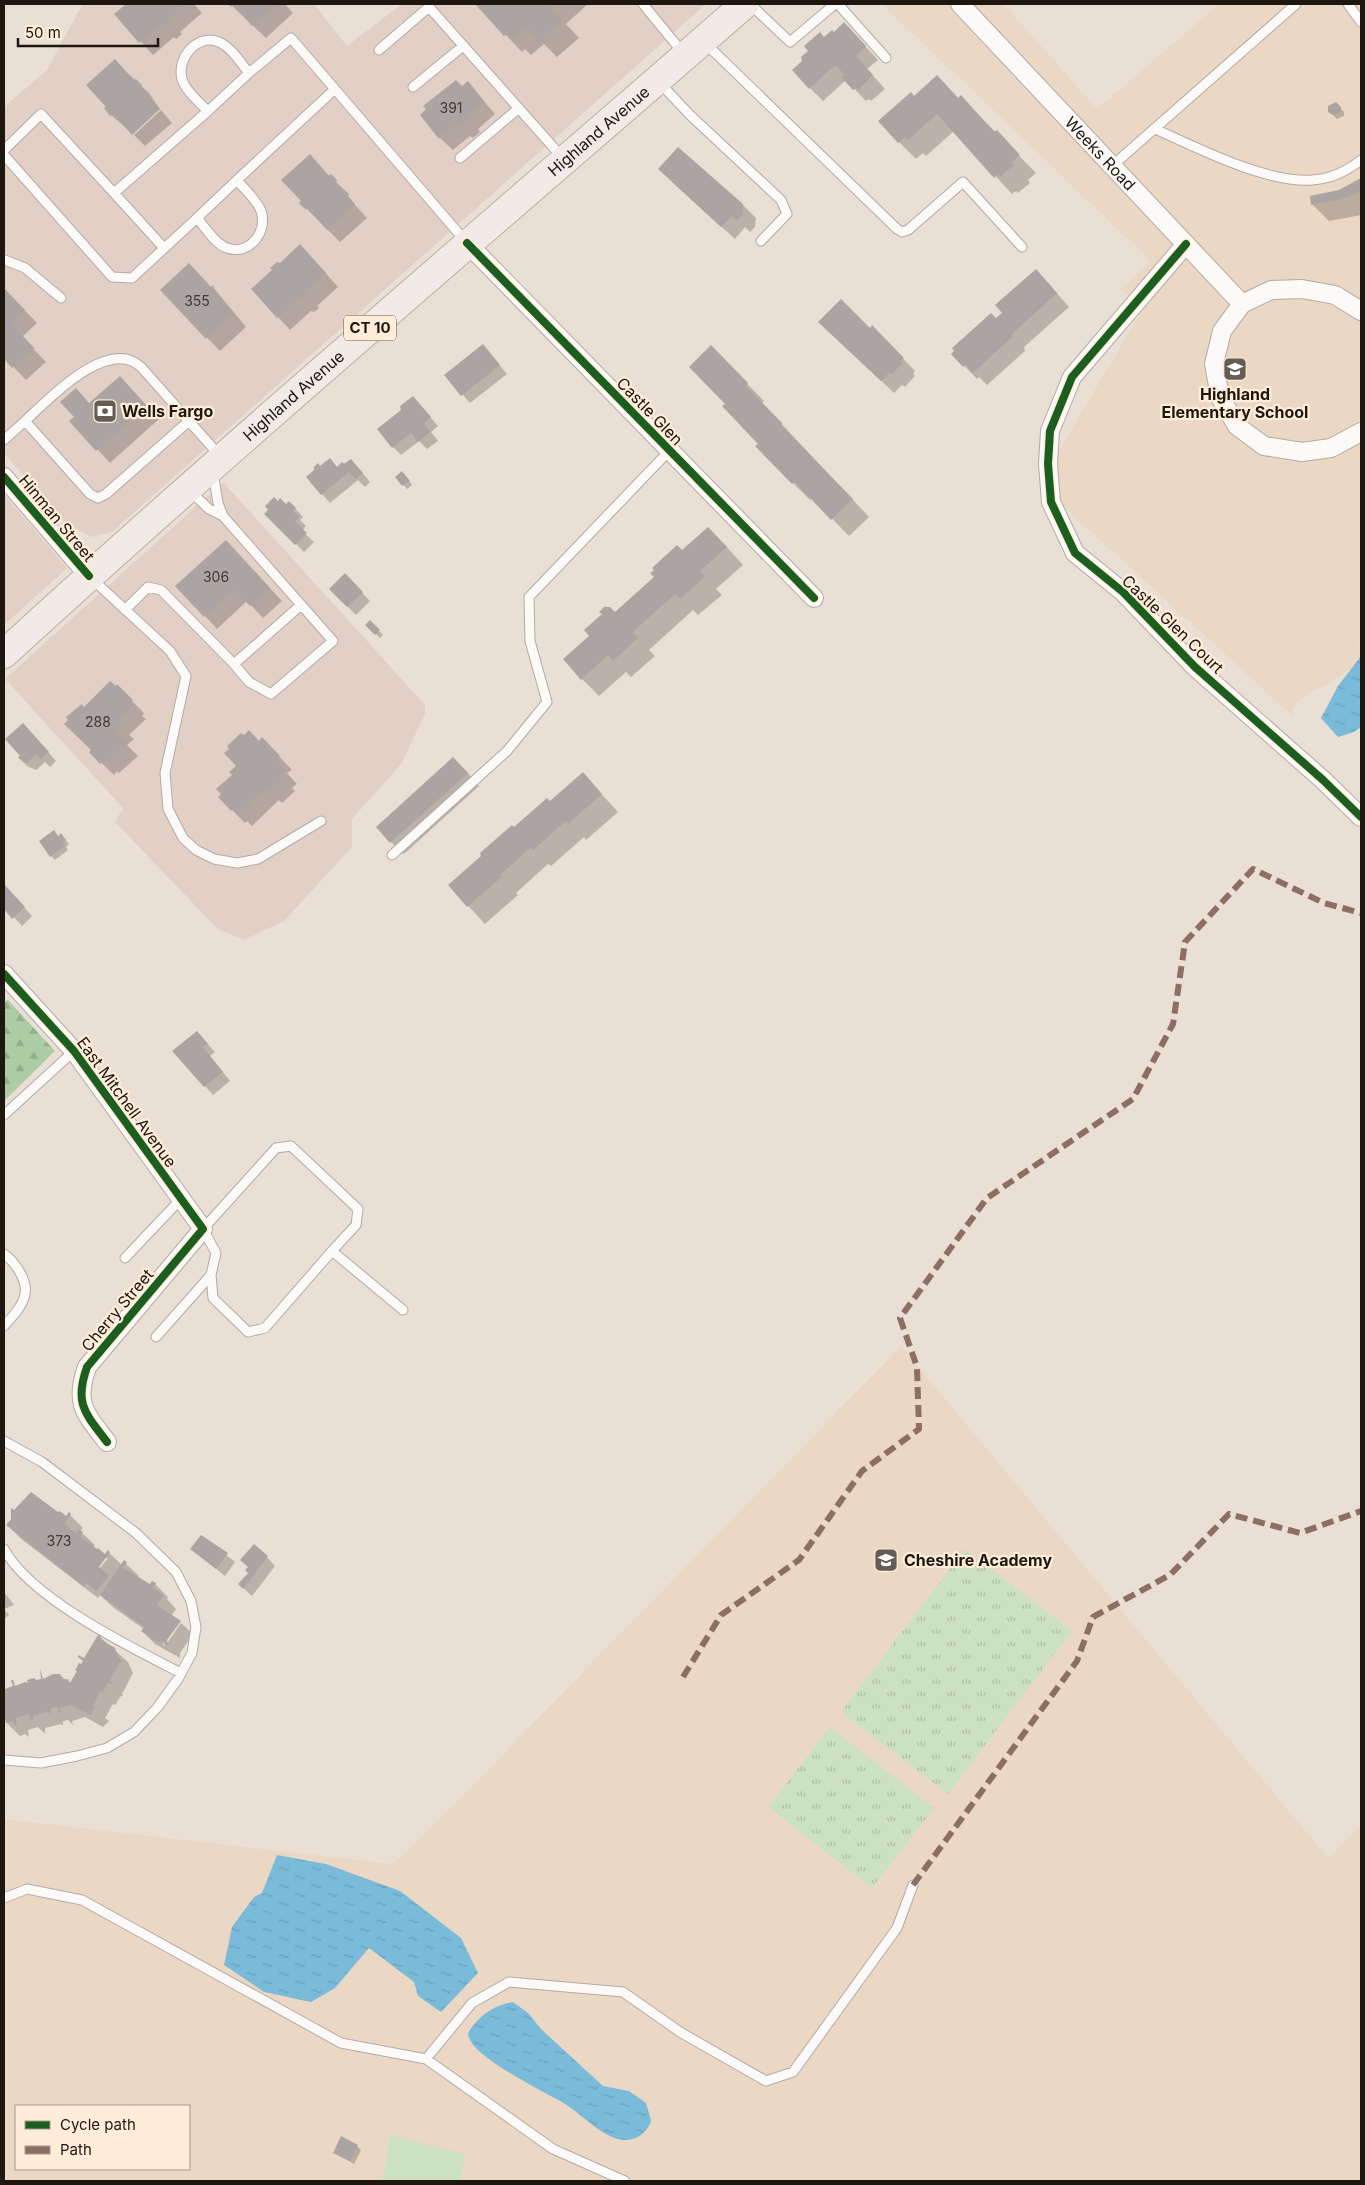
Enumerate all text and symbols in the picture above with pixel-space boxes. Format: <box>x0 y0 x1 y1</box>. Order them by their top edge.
scale bar <box>18 15 158 47</box>
text: 50 m <box>25 23 61 42</box>
street label: Highland Avenue <box>544 82 653 180</box>
house number: 391 <box>439 99 463 116</box>
street label: Weeks Road <box>1061 112 1140 194</box>
house number: 355 <box>184 292 210 309</box>
road number: CT 10 <box>344 316 396 340</box>
street label: Highland Avenue <box>239 346 348 445</box>
school or university icon: Highland Elementary School <box>1222 356 1248 382</box>
street label: Castle Glen <box>613 373 687 449</box>
place label: Highland Elementary School <box>1162 384 1308 422</box>
bank icon: Wells Fargo <box>92 398 118 424</box>
place label: Wells Fargo <box>122 401 213 421</box>
street label: Hinman Street <box>15 470 99 566</box>
house number: 306 <box>203 568 229 585</box>
street label: Castle Glen Court <box>1118 570 1228 678</box>
house number: 288 <box>85 713 111 730</box>
street label: East Mitchell Avenue <box>73 1033 181 1171</box>
street label: Cherry Street <box>77 1265 157 1355</box>
house number: 373 <box>47 1532 72 1549</box>
school or university icon: Cheshire Academy <box>873 1547 899 1573</box>
place label: Cheshire Academy <box>904 1550 1052 1570</box>
legend <box>15 2105 190 2170</box>
text: Cycle path <box>60 2115 136 2134</box>
text: Path <box>60 2140 92 2159</box>

